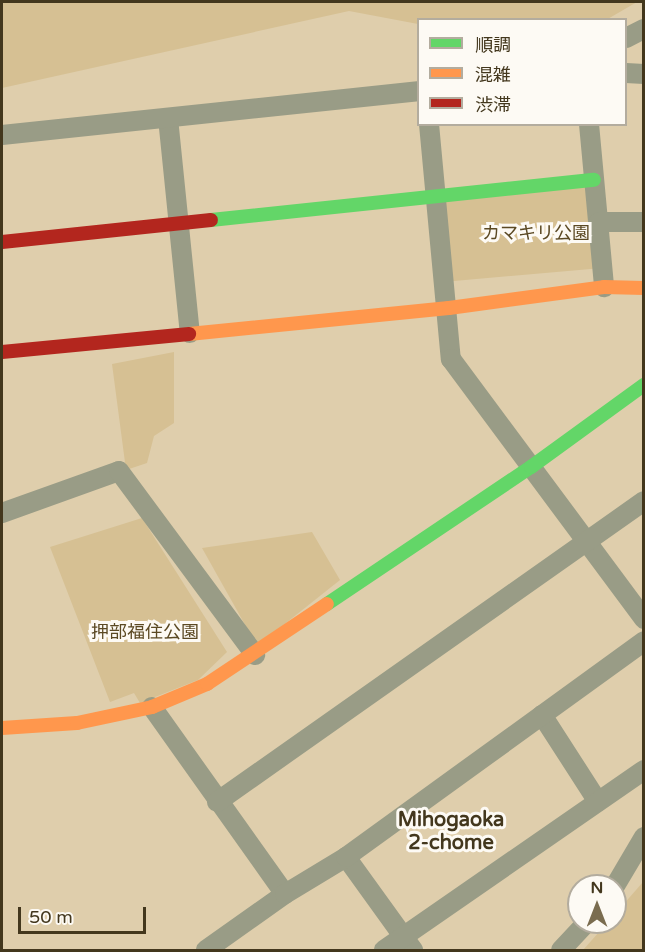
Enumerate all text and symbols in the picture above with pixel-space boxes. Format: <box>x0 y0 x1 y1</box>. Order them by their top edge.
legend <box>417 18 627 126</box>
text: 順調 <box>475 34 511 56</box>
text: 混雑 <box>475 64 511 86</box>
text: 渋滞 <box>475 94 511 116</box>
park label: カマキリ公園 <box>482 222 590 244</box>
park label: 押部福住公園 <box>91 621 199 643</box>
district label: Mihogaoka 2-chome <box>398 809 504 856</box>
north arrow <box>567 874 627 934</box>
text: N <box>591 878 603 898</box>
scale bar <box>21 895 148 933</box>
text: 50 m <box>29 906 73 928</box>

